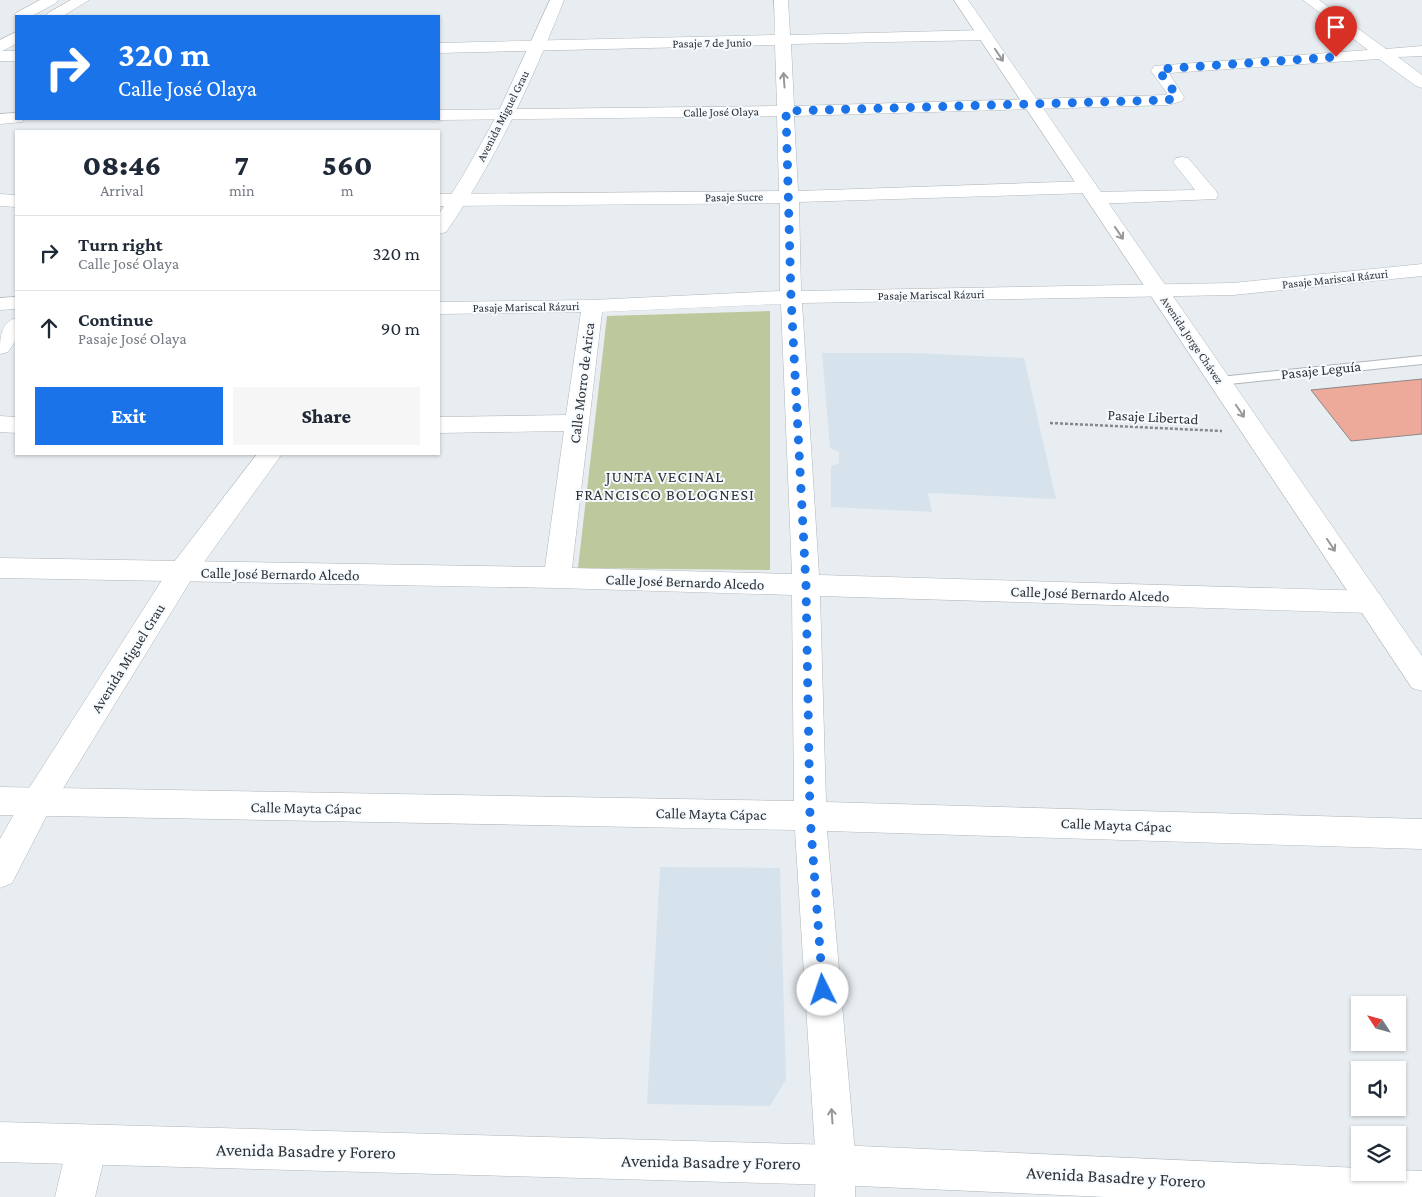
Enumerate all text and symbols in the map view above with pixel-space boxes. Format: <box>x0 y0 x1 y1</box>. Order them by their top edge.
pin <box>1315 6 1357 57</box>
icon: arrive <box>1322 13 1350 41</box>
icon: right <box>35 35 100 100</box>
text: 320 m <box>118 35 210 74</box>
street label: Pasaje 7 de Junio <box>672 35 752 51</box>
one-way arrow <box>993 48 1004 62</box>
street label: Avenida Miguel Grau <box>474 68 532 164</box>
one-way arrow <box>779 73 788 89</box>
text: Calle José Olaya <box>118 76 257 101</box>
street label: Calle José Olaya <box>683 104 759 120</box>
text: 08:46 <box>82 148 161 181</box>
text: 7 <box>234 148 249 181</box>
text: 560 <box>322 148 373 181</box>
text: Arrival <box>100 182 144 199</box>
text: min <box>229 182 255 199</box>
text: m <box>341 182 354 199</box>
street label: Pasaje Sucre <box>705 189 763 205</box>
one-way arrow <box>1114 225 1124 239</box>
text: Turn right <box>78 234 163 255</box>
icon: right <box>35 239 63 267</box>
text: 320 m <box>372 243 420 264</box>
text: Calle José Olaya <box>78 255 179 272</box>
street label: Pasaje Mariscal Rázuri <box>1281 266 1389 292</box>
street label: Pasaje Mariscal Rázuri <box>878 287 984 303</box>
street label: Avenida Jorge Chávez <box>1158 294 1226 386</box>
street label: Pasaje Mariscal Rázuri <box>473 299 579 315</box>
text: Continue <box>78 309 153 330</box>
icon: ahead <box>35 314 63 342</box>
text: 90 m <box>381 318 420 339</box>
street label: Calle Morro de Arica <box>567 322 597 444</box>
text: Pasaje José Olaya <box>78 330 187 347</box>
street label: Pasaje Leguía <box>1280 358 1362 383</box>
button: Exit <box>35 387 223 445</box>
button: Share <box>233 387 420 445</box>
one-way arrow <box>1235 403 1245 417</box>
street label: Pasaje Libertad <box>1107 407 1199 428</box>
district label: JUNTA VECINAL FRANCISCO BOLOGNESI <box>575 468 755 503</box>
one-way arrow <box>1326 538 1336 552</box>
street label: Calle José Bernardo Alcedo <box>200 565 360 584</box>
street label: Calle José Bernardo Alcedo <box>605 571 765 594</box>
street label: Calle José Bernardo Alcedo <box>1010 583 1170 606</box>
street label: Avenida Miguel Grau <box>88 600 169 716</box>
street label: Calle Mayta Cápac <box>250 799 362 818</box>
street label: Calle Mayta Cápac <box>655 805 767 824</box>
street label: Calle Mayta Cápac <box>1060 815 1172 836</box>
position arrow <box>796 963 848 1015</box>
north arrow <box>1351 996 1406 1051</box>
map controls <box>1351 996 1406 1181</box>
button: sound <box>1351 1061 1406 1116</box>
one-way arrow <box>827 1109 837 1125</box>
button: layers <box>1351 1126 1406 1181</box>
street label: Avenida Basadre y Forero <box>216 1139 396 1163</box>
street label: Avenida Basadre y Forero <box>621 1150 801 1174</box>
street label: Avenida Basadre y Forero <box>1026 1162 1206 1192</box>

